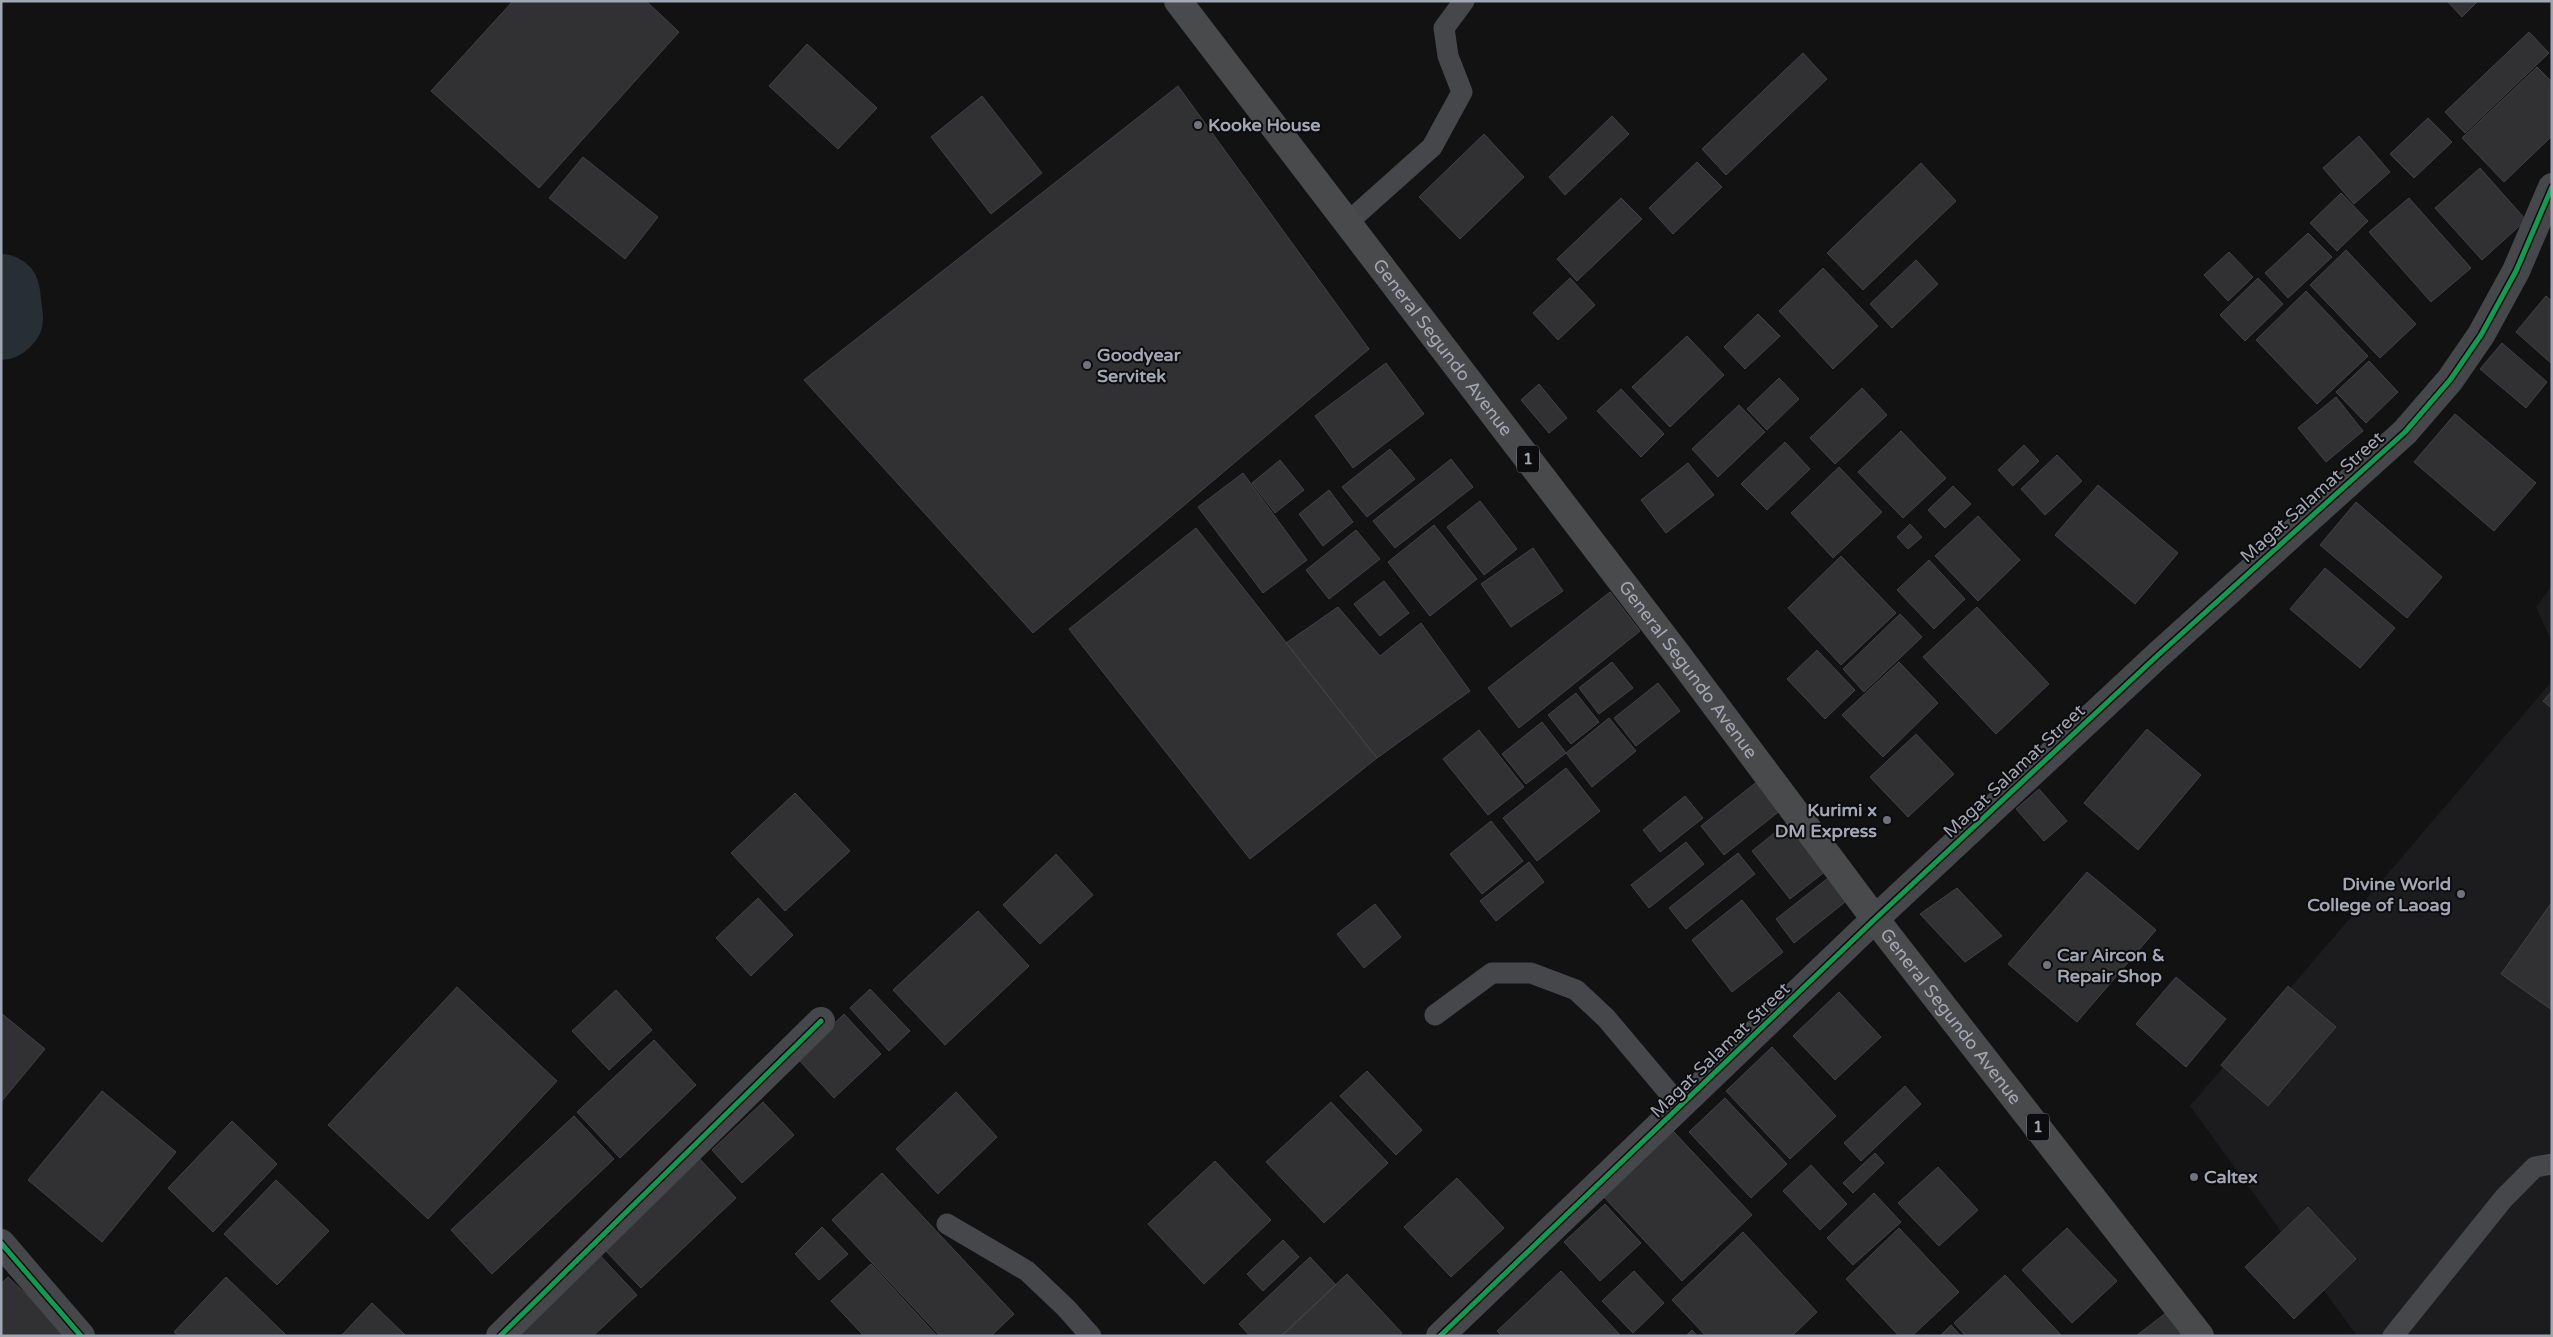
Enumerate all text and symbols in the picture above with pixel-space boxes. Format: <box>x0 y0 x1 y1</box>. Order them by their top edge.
place label: Kooke House <box>1208 114 1321 136</box>
marker: Kooke House <box>1192 119 1204 131</box>
street label: General Segundo Avenue <box>1368 254 1517 440</box>
place label: Goodyear Servitek <box>1097 344 1182 387</box>
marker: Goodyear Servitek <box>1081 359 1093 371</box>
street label: Magat Salamat Street <box>2236 427 2388 567</box>
road number: 1 <box>1517 446 1539 472</box>
street label: General Segundo Avenue <box>1614 576 1762 763</box>
street label: Magat Salamat Street <box>1939 700 2089 842</box>
place label: Kurimi x DM Express <box>1775 799 1877 842</box>
marker: Kurimi x DM Express <box>1881 814 1893 826</box>
place label: Divine World College of Laoag <box>2307 873 2451 916</box>
marker: Divine World College of Laoag <box>2455 888 2467 900</box>
street label: General Segundo Avenue <box>1875 924 2026 1109</box>
place label: Car Aircon & Repair Shop <box>2057 944 2165 987</box>
marker: Car Aircon & Repair Shop <box>2041 959 2053 971</box>
street label: Magat Salamat Street <box>1646 978 1794 1122</box>
road number: 1 <box>2027 1114 2049 1140</box>
place label: Caltex <box>2204 1166 2258 1188</box>
marker: Caltex <box>2188 1171 2200 1183</box>

